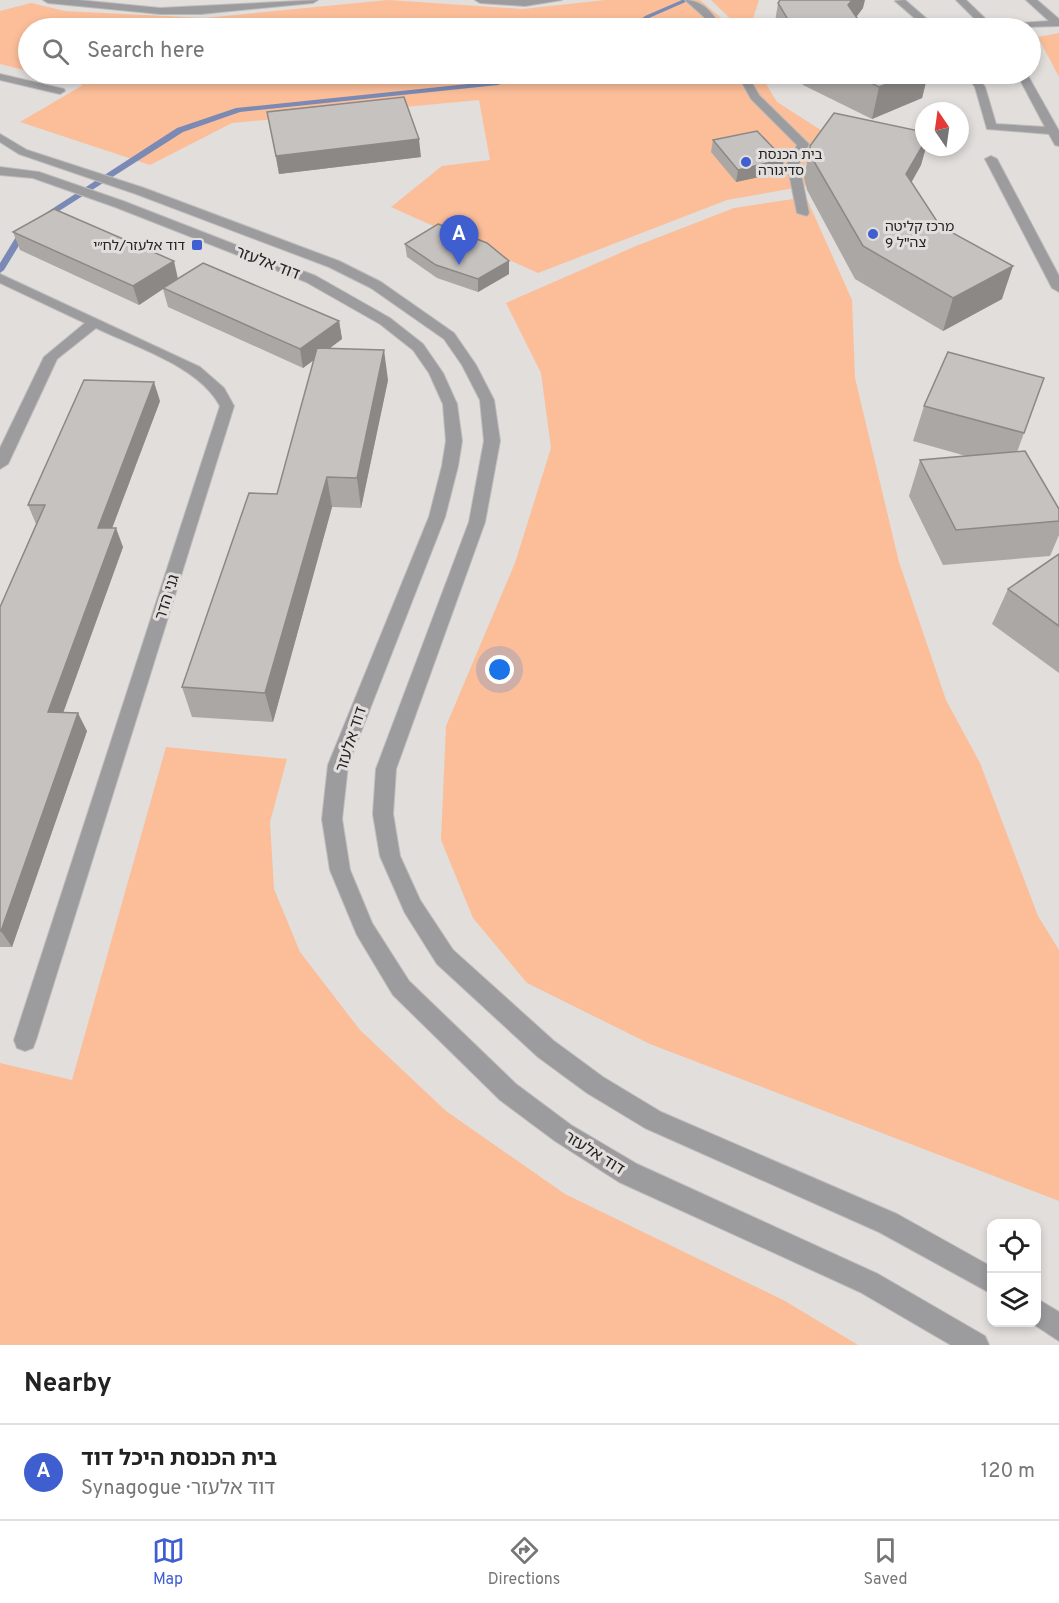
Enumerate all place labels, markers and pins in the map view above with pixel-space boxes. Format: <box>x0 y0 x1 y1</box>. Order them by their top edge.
place label: בית הכנסת סדיגורה <box>758 147 823 180</box>
marker: בית הכנסת סדיגורה <box>739 155 753 169</box>
pin: A <box>440 216 478 265</box>
place label: מרכז קליטה צה"ל 9 <box>885 219 954 252</box>
marker: מרכז קליטה צה"ל 9 <box>866 227 880 241</box>
place label: דוד אלעזר/לח״י <box>93 238 185 255</box>
marker: דוד אלעזר/לח״י <box>190 238 204 252</box>

